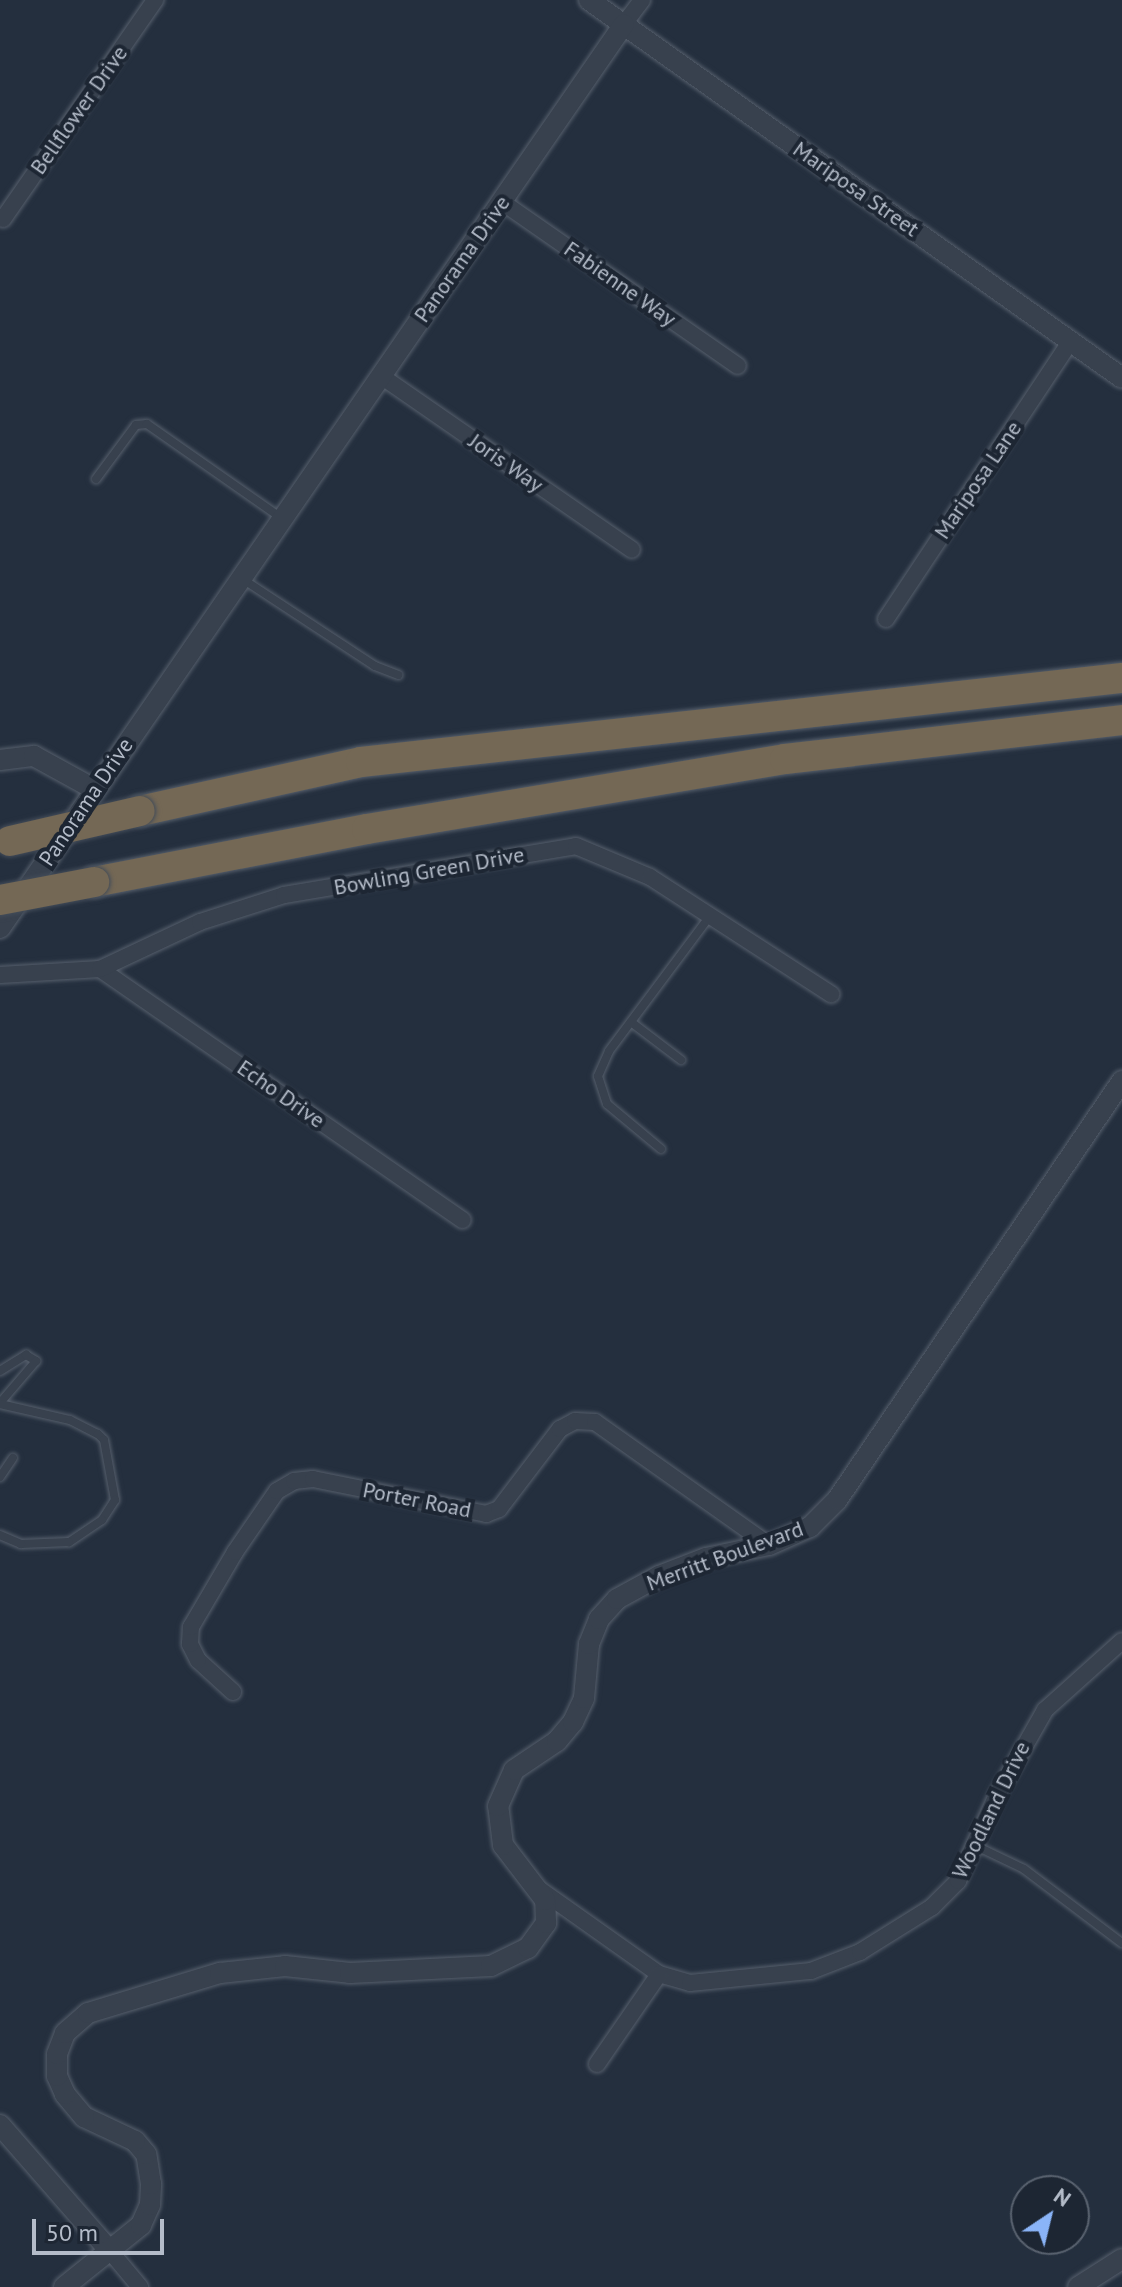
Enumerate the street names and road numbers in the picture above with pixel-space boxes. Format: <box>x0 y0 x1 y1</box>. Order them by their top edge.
street label: Bellflower Drive <box>25 41 133 179</box>
street label: Mariposa Street <box>788 136 924 242</box>
street label: Panorama Drive <box>409 191 515 327</box>
street label: Fabienne Way <box>559 236 681 332</box>
street label: Mariposa Lane <box>929 416 1027 544</box>
street label: Joris Way <box>464 428 548 498</box>
street label: Panorama Drive <box>34 733 138 871</box>
street label: Bowling Green Drive <box>332 841 526 901</box>
street label: Echo Drive <box>232 1054 330 1134</box>
street label: Porter Road <box>361 1477 473 1523</box>
street label: Merritt Boulevard <box>643 1515 807 1597</box>
street label: Woodland Drive <box>946 1737 1036 1883</box>

